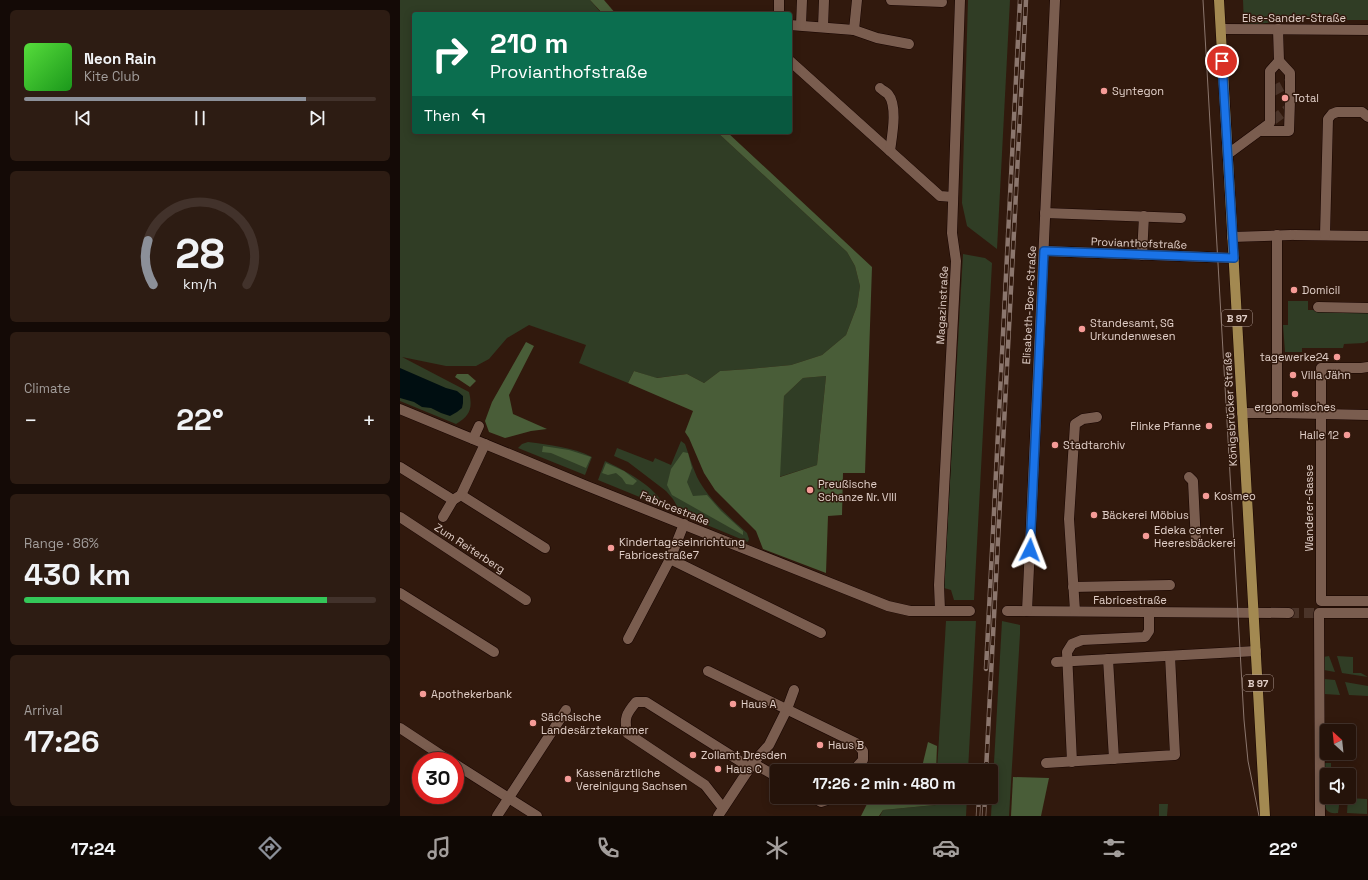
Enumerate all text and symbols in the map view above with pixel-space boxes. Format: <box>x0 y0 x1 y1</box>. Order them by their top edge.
street label: Else-Sander-Straße <box>1242 11 1346 25</box>
text: 210 m <box>490 25 568 61</box>
icon: right <box>424 28 476 80</box>
pin <box>1205 44 1239 78</box>
text: Neon Rain <box>84 49 156 68</box>
icon: arrive <box>1211 50 1233 72</box>
text: Provianthofstraße <box>490 60 648 83</box>
text: Kite Club <box>84 68 140 85</box>
place label: Syntegon <box>1112 84 1164 98</box>
marker: Syntegon <box>1099 86 1109 96</box>
place label: Total <box>1293 91 1319 105</box>
marker: Total <box>1280 93 1290 103</box>
icon: left <box>468 104 490 126</box>
text: Then <box>424 106 460 125</box>
icon: previous <box>72 107 94 129</box>
icon: pause <box>189 107 211 129</box>
icon: next <box>306 107 328 129</box>
text: 28 <box>175 227 225 280</box>
street label: Provianthofstraße <box>1091 234 1187 252</box>
street label: Elisabeth-Boer-Straße <box>1019 245 1039 365</box>
street label: Magazinstraße <box>933 265 951 345</box>
text: km/h <box>183 274 217 292</box>
place label: Domicil <box>1302 283 1340 297</box>
marker: Domicil <box>1289 285 1299 295</box>
road number: B 97 <box>1222 310 1252 326</box>
place label: Standesamt, SG Urkundenwesen <box>1090 316 1175 343</box>
marker: Standesamt, SG Urkundenwesen <box>1077 324 1087 334</box>
place label: tagewerke24 <box>1260 350 1329 364</box>
street label: Königsbrücker Straße <box>1220 351 1240 467</box>
marker: tagewerke24 <box>1332 352 1342 362</box>
place label: Villa Jähn <box>1301 368 1351 382</box>
marker: Villa Jähn <box>1288 370 1298 380</box>
text: Climate <box>24 380 70 397</box>
marker: ergonomisches <box>1290 389 1300 399</box>
text: 22° <box>176 400 224 439</box>
place label: ergonomisches <box>1254 400 1336 414</box>
text: − <box>24 406 38 434</box>
text: + <box>362 406 376 434</box>
place label: Flinke Pfanne <box>1130 419 1201 433</box>
marker: Flinke Pfanne <box>1204 421 1214 431</box>
place label: Halle 12 <box>1299 428 1339 442</box>
marker: Halle 12 <box>1342 430 1352 440</box>
place label: Stadtarchiv <box>1063 438 1125 452</box>
marker: Stadtarchiv <box>1050 440 1060 450</box>
street label: Wanderer-Gasse <box>1302 464 1316 552</box>
place label: Preußische Schanze Nr. VIII <box>818 477 897 504</box>
marker: Preußische Schanze Nr. VIII <box>805 485 815 495</box>
street label: Fabricestraße <box>638 488 712 528</box>
place label: Kosmeo <box>1214 489 1256 503</box>
marker: Kosmeo <box>1201 491 1211 501</box>
place label: Bäckerei Möbius <box>1102 508 1189 522</box>
marker: Bäckerei Möbius <box>1089 510 1099 520</box>
street label: Zum Reiterberg <box>432 520 508 576</box>
place label: Edeka center Heeresbäckerei <box>1154 523 1236 550</box>
position arrow <box>1009 529 1051 571</box>
marker: Edeka center Heeresbäckerei <box>1141 531 1151 541</box>
text: Range · 86% <box>24 535 99 552</box>
place label: Kindertageseinrichtung Fabricestraße7 <box>619 535 745 562</box>
marker: Kindertageseinrichtung Fabricestraße7 <box>606 543 616 553</box>
text: 430 km <box>24 555 131 594</box>
street label: Fabricestraße <box>1093 593 1167 607</box>
road number: B 97 <box>1243 675 1273 691</box>
place label: Apothekerbank <box>431 687 512 701</box>
marker: Apothekerbank <box>418 689 428 699</box>
place label: Haus A <box>741 697 777 711</box>
marker: Haus A <box>728 699 738 709</box>
text: Arrival <box>24 702 63 719</box>
place label: Sächsische Landesärztekammer <box>541 710 649 737</box>
marker: Sächsische Landesärztekammer <box>528 718 538 728</box>
text: 17:26 <box>24 722 99 761</box>
north arrow <box>1320 724 1356 760</box>
map controls <box>1320 724 1356 804</box>
place label: Haus B <box>828 738 864 752</box>
marker: Haus B <box>815 740 825 750</box>
place label: Zollamt Dresden <box>701 748 787 762</box>
marker: Zollamt Dresden <box>688 750 698 760</box>
speed limit sign: 30 <box>412 752 464 804</box>
place label: Haus C <box>726 762 762 776</box>
marker: Haus C <box>713 764 723 774</box>
place label: Kassenärztliche Vereinigung Sachsen <box>576 766 687 793</box>
button: sound <box>1320 768 1356 804</box>
marker: Kassenärztliche Vereinigung Sachsen <box>563 774 573 784</box>
text: 17:26 · 2 min · 480 m <box>812 774 956 793</box>
icon: directions <box>256 834 284 862</box>
icon: music <box>425 834 453 862</box>
icon: phone <box>594 834 622 862</box>
icon: climate <box>763 834 791 862</box>
icon: car <box>932 834 960 862</box>
icon: filters <box>1100 834 1128 862</box>
text: 17:24 <box>70 837 116 860</box>
text: 22° <box>1269 837 1298 860</box>

